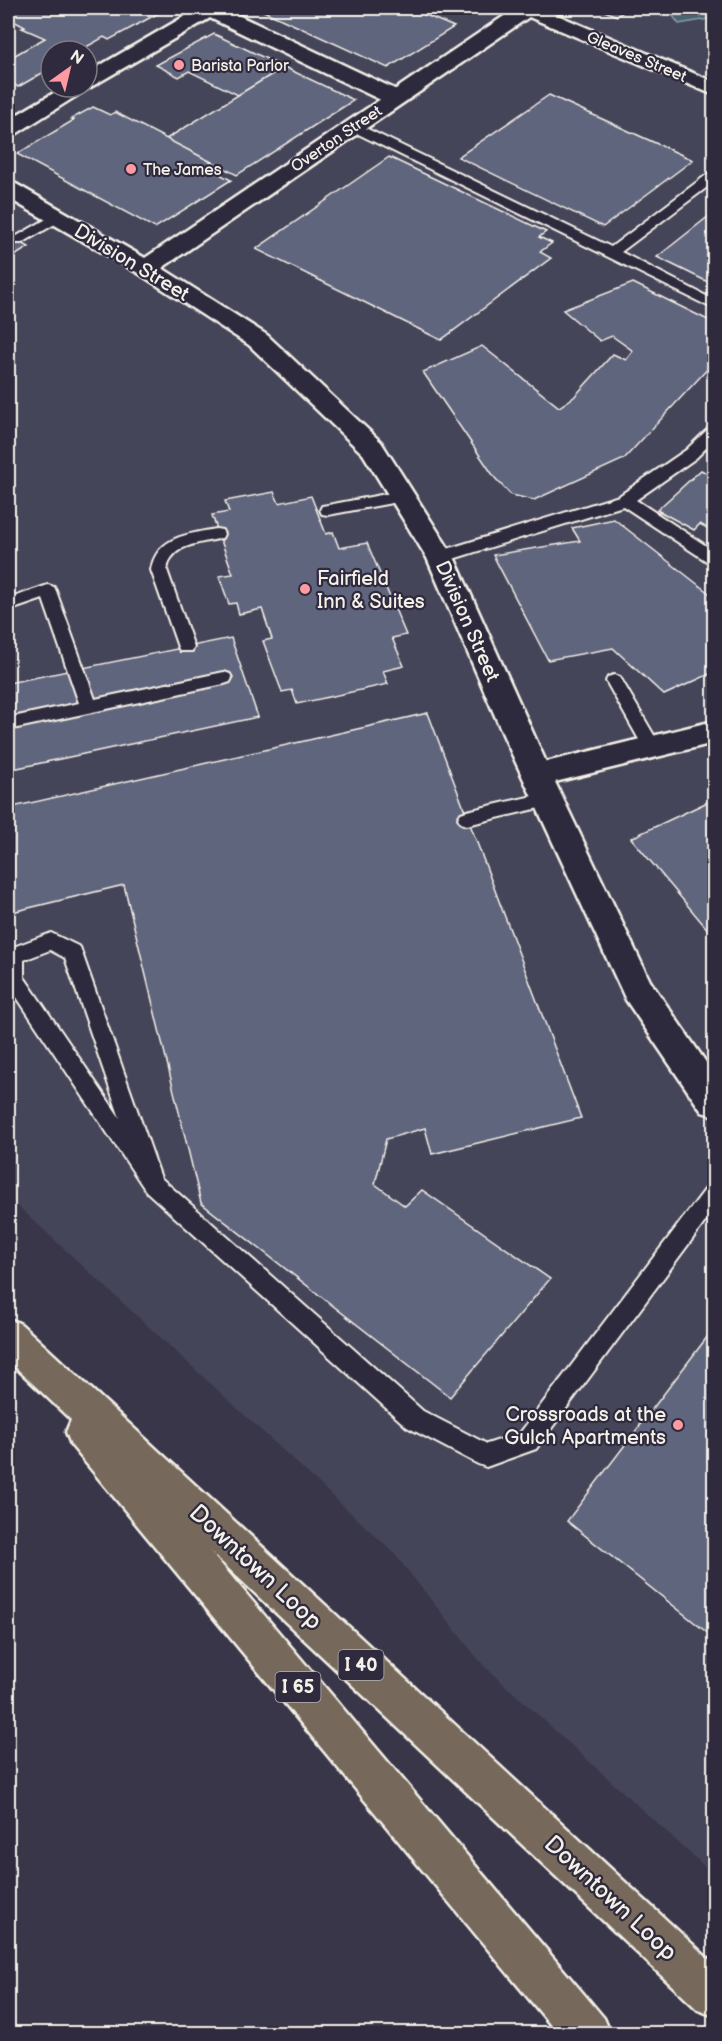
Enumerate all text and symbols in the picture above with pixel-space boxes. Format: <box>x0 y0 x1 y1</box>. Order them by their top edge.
street label: Gleaves Street <box>584 28 689 87</box>
north arrow <box>39 39 99 99</box>
text: N <box>66 47 87 69</box>
place label: Barista Parlor <box>191 57 289 76</box>
marker: Barista Parlor <box>172 58 186 72</box>
street label: Overton Street <box>288 102 386 177</box>
place label: The James <box>143 161 222 180</box>
marker: The James <box>124 162 138 176</box>
street label: Division Street <box>70 219 193 307</box>
street label: Division Street <box>430 557 504 686</box>
place label: Fairfield Inn & Suites <box>317 567 425 614</box>
marker: Fairfield Inn & Suites <box>298 582 312 596</box>
place label: Crossroads at the Gulch Apartments <box>504 1403 666 1450</box>
marker: Crossroads at the Gulch Apartments <box>671 1418 685 1432</box>
street label: Downtown Loop <box>183 1499 328 1636</box>
road number: I 40 <box>338 1650 384 1680</box>
road number: I 65 <box>276 1672 320 1702</box>
street label: Downtown Loop <box>538 1830 683 1967</box>

